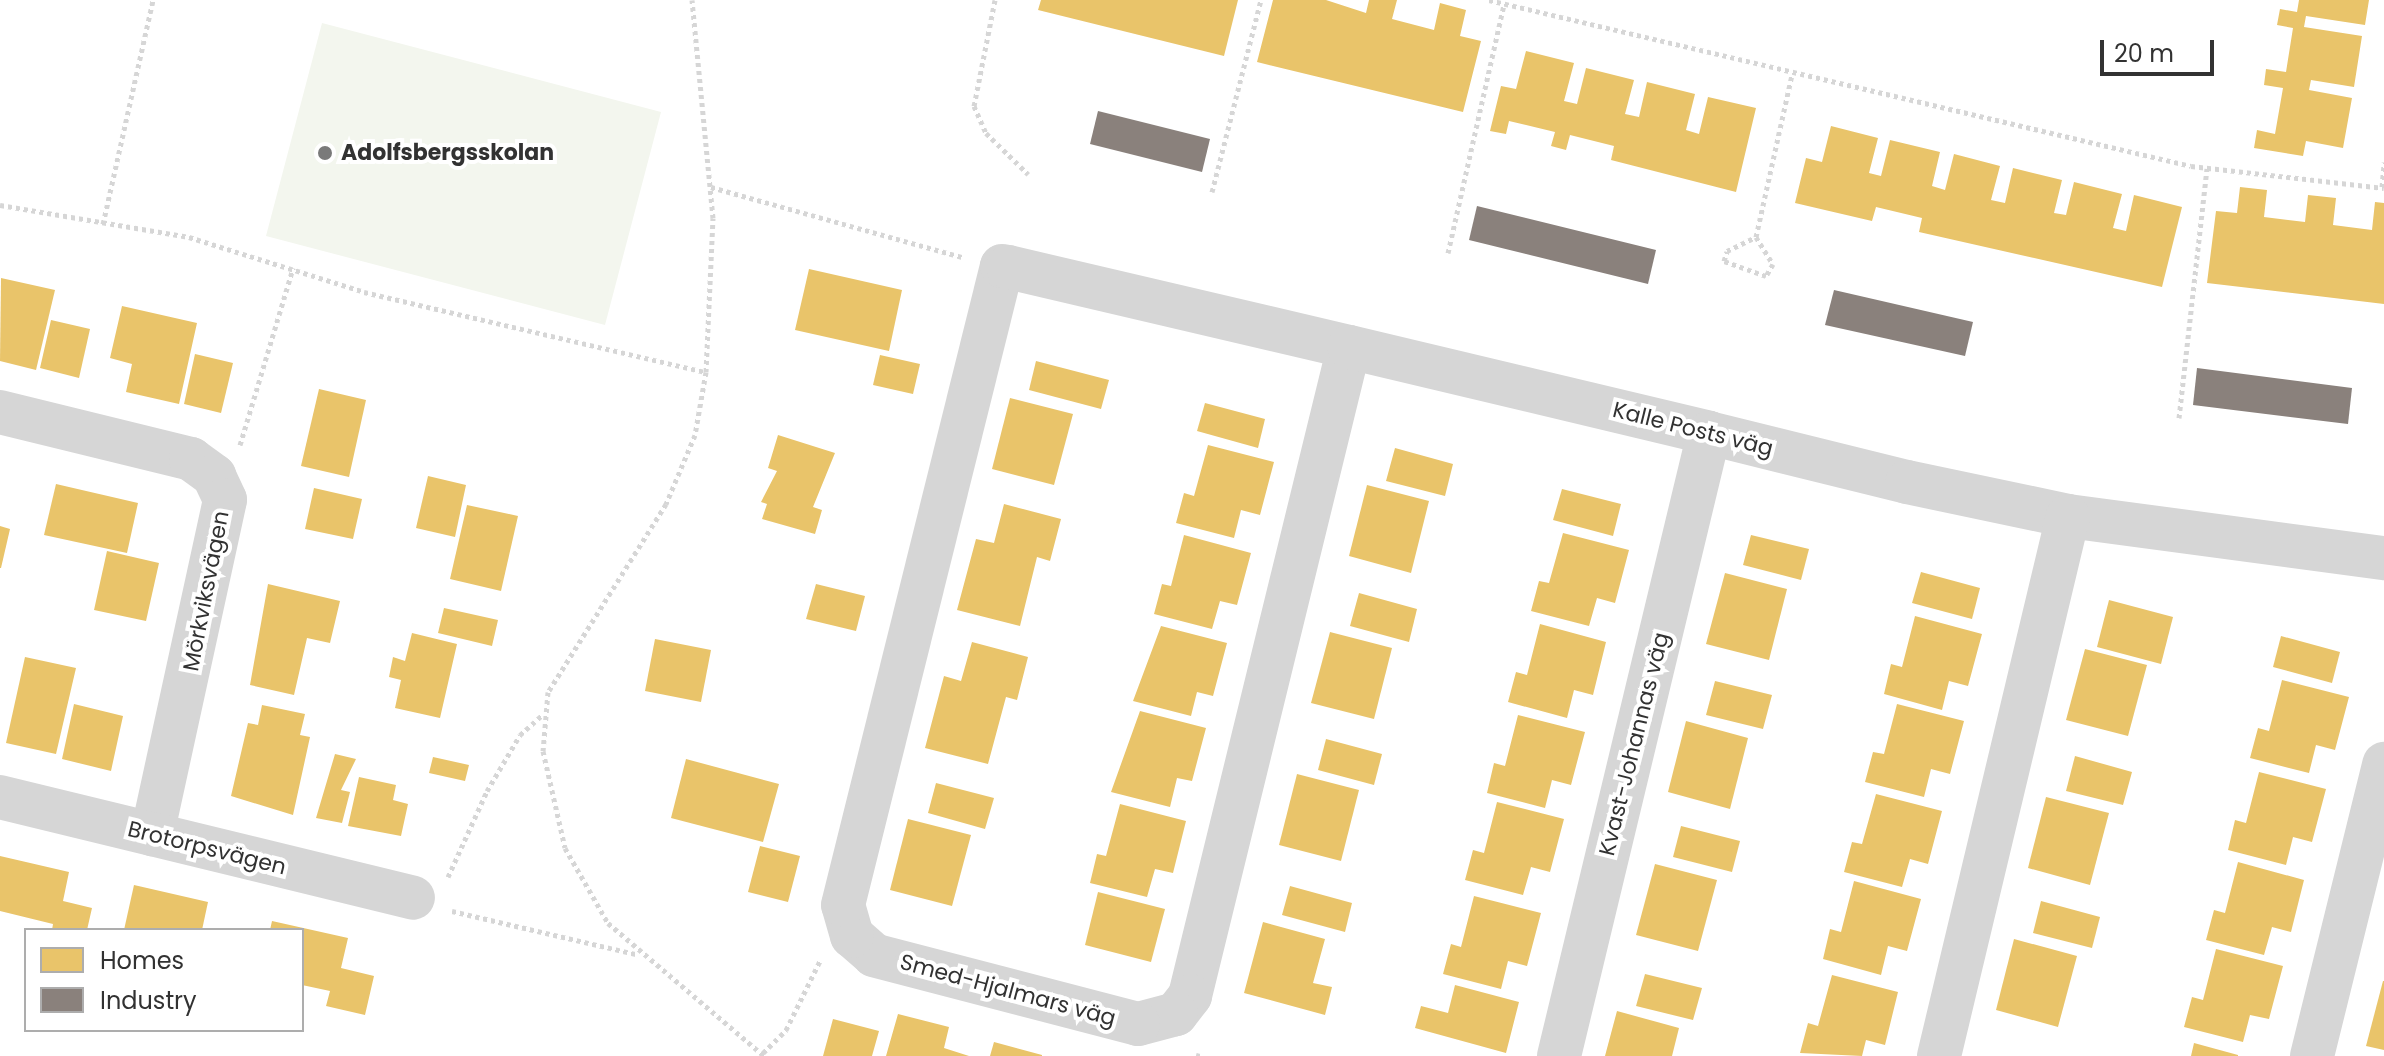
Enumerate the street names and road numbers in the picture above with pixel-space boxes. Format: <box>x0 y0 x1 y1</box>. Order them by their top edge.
street label: Kalle Posts väg <box>1610 396 1776 462</box>
street label: Mörkviksvägen <box>177 509 235 673</box>
street label: Kvast-Johannas väg <box>1593 630 1675 858</box>
street label: Brotorpsvägen <box>125 816 289 880</box>
street label: Smed-Hjalmars väg <box>897 948 1119 1032</box>

